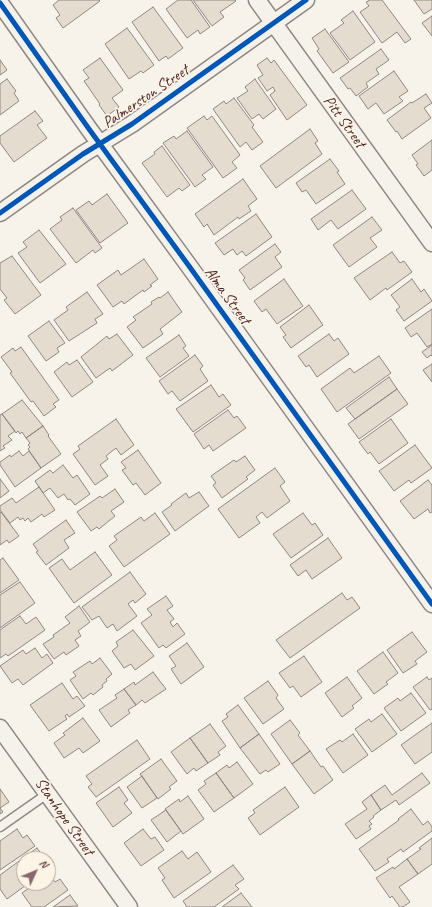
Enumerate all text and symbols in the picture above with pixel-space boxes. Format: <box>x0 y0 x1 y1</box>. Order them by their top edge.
street label: Palmerston Street <box>99 61 193 133</box>
street label: Pitt Street <box>319 92 369 152</box>
street label: Alma Street <box>200 264 254 328</box>
street label: Stanhope Street <box>30 774 98 860</box>
north arrow <box>16 851 56 891</box>
text: N <box>37 856 51 871</box>

